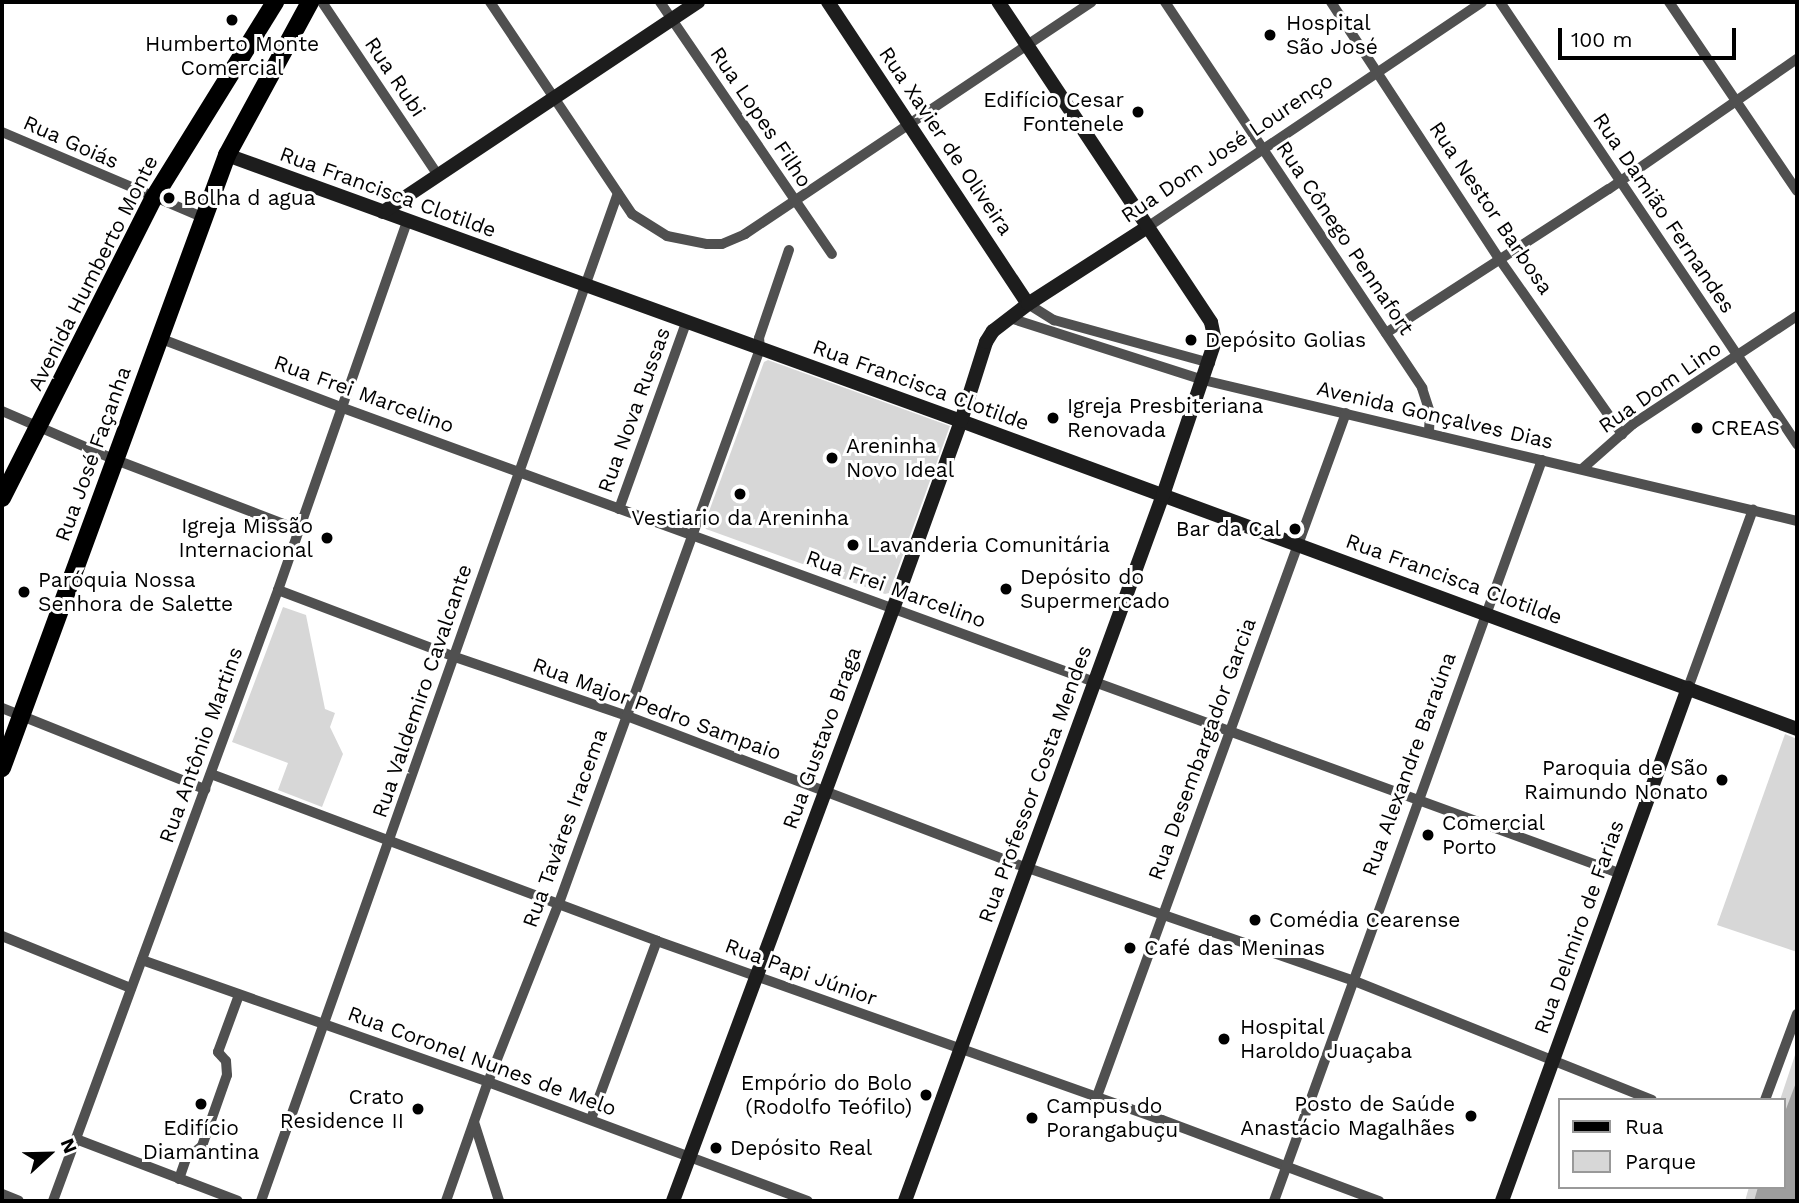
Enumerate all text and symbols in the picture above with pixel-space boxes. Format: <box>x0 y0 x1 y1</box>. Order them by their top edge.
place label: Hospital São José <box>1286 10 1378 60</box>
marker: Humberto Monte Comercial <box>224 12 240 28</box>
scale bar <box>1561 14 1740 58</box>
marker: Hospital São José <box>1260 25 1280 45</box>
text: 100 m <box>1571 27 1633 52</box>
place label: Humberto Monte Comercial <box>145 31 319 81</box>
street label: Rua Rubi <box>359 32 431 122</box>
street label: Rua Lopes Filho <box>705 42 817 192</box>
street label: Rua Xavier de Oliveira <box>873 42 1019 240</box>
street label: Rua Dom José Lourenço <box>1116 67 1338 229</box>
place label: Edifício Cesar Fontenele <box>983 87 1124 137</box>
marker: Edifício Cesar Fontenele <box>1130 104 1146 120</box>
street label: Rua Damião Fernandes <box>1587 108 1741 318</box>
street label: Rua Goiás <box>19 110 123 174</box>
street label: Rua Nestor Barbosa <box>1423 116 1559 300</box>
street label: Rua Cônego Pennafort <box>1271 136 1419 340</box>
street label: Rua Francisca Clotilde <box>276 141 500 243</box>
street label: Avenida Humberto Monte <box>22 151 164 395</box>
place label: Bolha d agua <box>183 185 316 211</box>
marker: Bolha d agua <box>161 190 177 206</box>
street label: Rua Nova Russas <box>592 323 676 497</box>
place label: Depósito Golias <box>1205 327 1366 353</box>
marker: Depósito Golias <box>1183 332 1199 348</box>
street label: Rua Francisca Clotilde <box>809 334 1033 436</box>
street label: Rua Dom Lino <box>1594 335 1726 439</box>
street label: Rua Frei Marcelino <box>270 350 458 438</box>
street label: Rua José Façanha <box>49 363 137 545</box>
street label: Avenida Gonçalves Dias <box>1314 375 1556 455</box>
place label: Igreja Presbiteriana Renovada <box>1067 393 1264 443</box>
marker: Igreja Presbiteriana Renovada <box>1045 410 1061 426</box>
place label: CREAS <box>1711 415 1780 441</box>
marker: CREAS <box>1689 420 1705 436</box>
place label: Areninha Novo Ideal <box>846 433 954 483</box>
marker: Areninha Novo Ideal <box>824 450 840 466</box>
marker: Vestiario da Areninha <box>732 486 748 502</box>
place label: Vestiario da Areninha <box>631 505 849 531</box>
place label: Igreja Missão Internacional <box>178 513 313 563</box>
place label: Bar da Cal <box>1175 516 1281 542</box>
marker: Bar da Cal <box>1287 521 1303 537</box>
street label: Rua Francisca Clotilde <box>1342 528 1566 630</box>
marker: Igreja Missão Internacional <box>319 530 335 546</box>
place label: Lavanderia Comunitária <box>867 532 1110 558</box>
marker: Lavanderia Comunitária <box>845 537 861 553</box>
street label: Rua Frei Marcelino <box>802 545 990 633</box>
street label: Rua Valdemiro Cavalcante <box>367 560 477 822</box>
place label: Depósito do Supermercado <box>1020 564 1170 614</box>
place label: Paróquia Nossa Senhora de Salette <box>38 567 234 617</box>
marker: Depósito do Supermercado <box>998 581 1014 597</box>
marker: Paróquia Nossa Senhora de Salette <box>16 584 32 600</box>
street label: Rua Desembargador Garcia <box>1143 614 1261 884</box>
street label: Rua Professor Costa Mendes <box>973 641 1097 927</box>
street label: Rua Antônio Martins <box>154 643 248 847</box>
street label: Rua Gustavo Braga <box>777 643 867 833</box>
street label: Rua Alexandre Baraúna <box>1356 648 1462 880</box>
street label: Rua Major Pedro Sampaio <box>529 652 785 766</box>
street label: Rua Taváres Iracema <box>517 725 613 931</box>
place label: Paroquia de São Raimundo Nonato <box>1524 755 1708 805</box>
marker: Paroquia de São Raimundo Nonato <box>1714 772 1730 788</box>
place label: Comercial Porto <box>1442 810 1545 860</box>
street label: Rua Delmiro de Farias <box>1528 816 1630 1038</box>
marker: Comercial Porto <box>1420 827 1436 843</box>
place label: Comédia Cearense <box>1269 907 1461 933</box>
marker: Comédia Cearense <box>1247 912 1263 928</box>
street label: Rua Papi Júnior <box>721 933 881 1011</box>
place label: Café das Meninas <box>1144 935 1325 961</box>
marker: Café das Meninas <box>1122 940 1138 956</box>
street label: Rua Coronel Nunes de Melo <box>344 1000 620 1122</box>
place label: Hospital Haroldo Juaçaba <box>1240 1014 1413 1064</box>
marker: Hospital Haroldo Juaçaba <box>1214 1029 1234 1049</box>
place label: Empório do Bolo (Rodolfo Teófilo) <box>741 1070 912 1120</box>
place label: Crato Residence II <box>280 1084 404 1134</box>
marker: Empório do Bolo (Rodolfo Teófilo) <box>918 1087 934 1103</box>
place label: Posto de Saúde Anastácio Magalhães <box>1240 1091 1455 1141</box>
place label: Campus do Porangabuçu <box>1046 1093 1178 1143</box>
marker: Edifício Diamantina <box>193 1096 209 1112</box>
legend <box>1558 1098 1785 1189</box>
marker: Crato Residence II <box>410 1101 426 1117</box>
marker: Posto de Saúde Anastácio Magalhães <box>1461 1106 1481 1126</box>
marker: Campus do Porangabuçu <box>1024 1110 1040 1126</box>
text: Rua <box>1625 1114 1664 1139</box>
place label: Edifício Diamantina <box>143 1115 259 1165</box>
north arrow <box>14 1119 84 1189</box>
text: N <box>56 1135 82 1157</box>
place label: Depósito Real <box>730 1135 872 1161</box>
marker: Depósito Real <box>708 1140 724 1156</box>
text: Parque <box>1625 1149 1696 1174</box>

